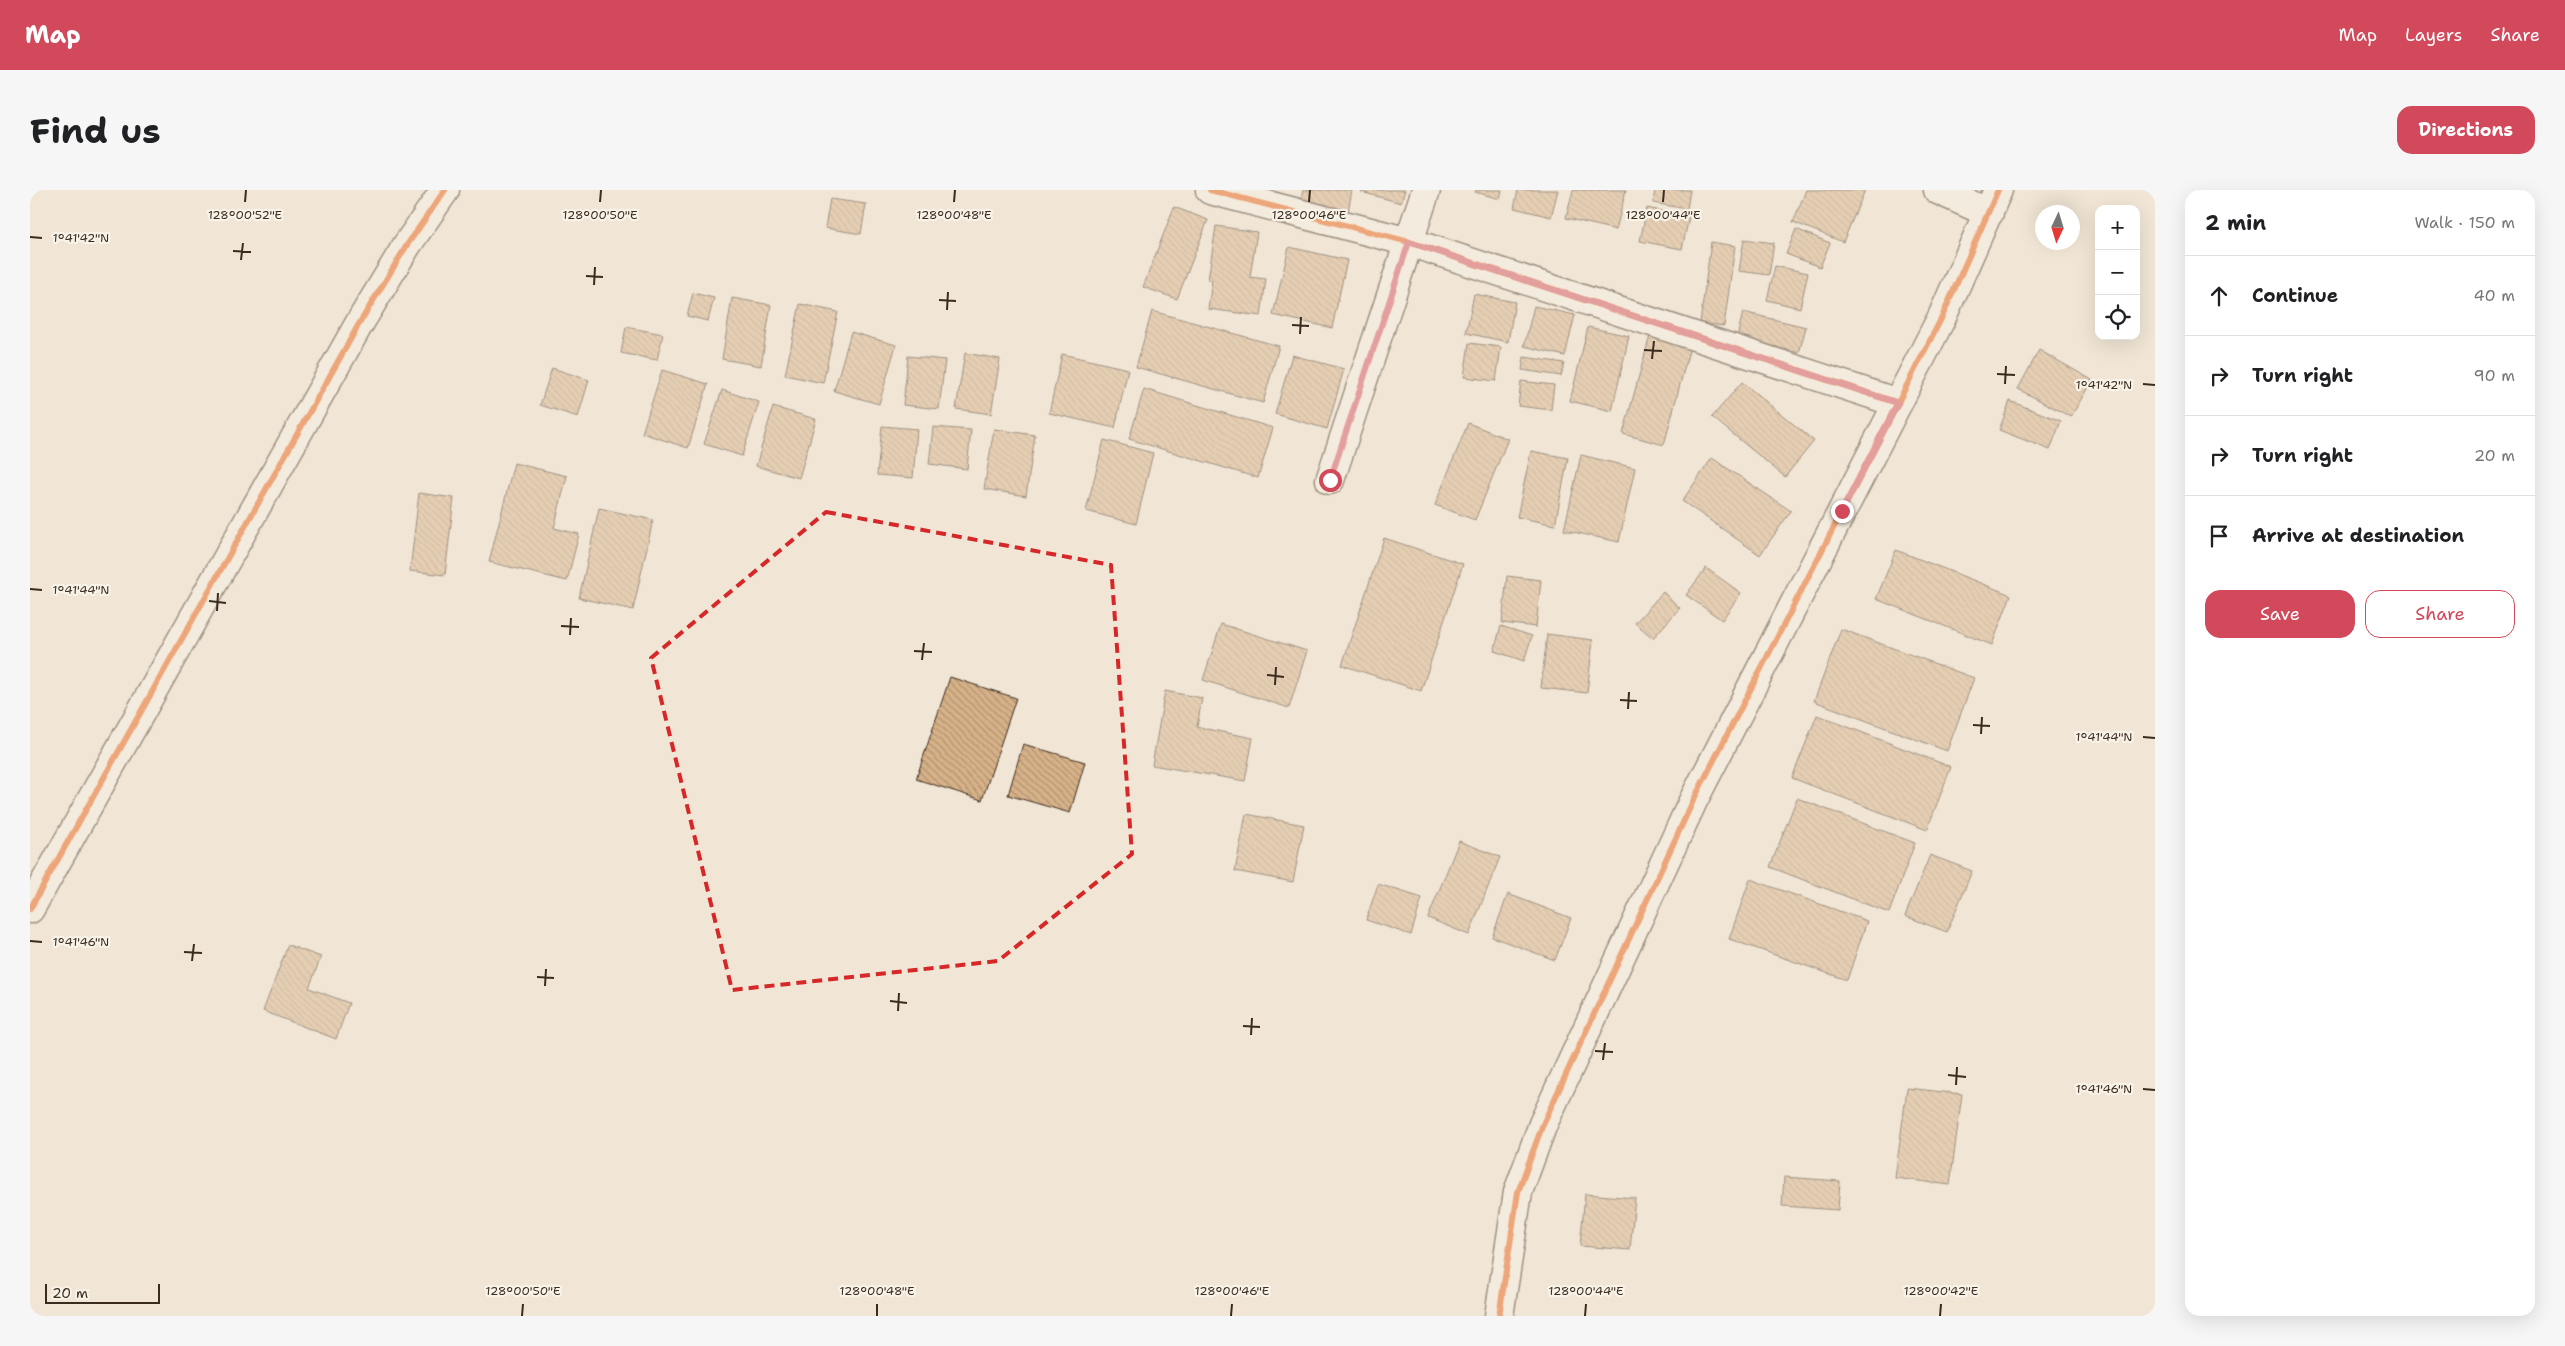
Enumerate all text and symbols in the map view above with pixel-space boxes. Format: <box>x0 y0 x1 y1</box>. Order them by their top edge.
text: Map <box>25 19 81 51</box>
text: Map <box>2339 23 2377 47</box>
text: Layers <box>2405 23 2462 47</box>
text: Share <box>2490 23 2540 47</box>
button: Directions <box>2397 106 2535 154</box>
text: Find us <box>30 107 161 154</box>
north arrow <box>2035 205 2080 250</box>
map controls <box>2095 205 2140 340</box>
button: + <box>2095 205 2140 250</box>
text: 128°00'52"E <box>208 207 282 223</box>
text: 128°00'50"E <box>563 207 637 223</box>
text: 128°00'48"E <box>916 207 992 223</box>
text: 128°00'46"E <box>1272 207 1346 223</box>
text: 128°00'44"E <box>1626 207 1700 223</box>
text: 2 min <box>2205 209 2266 237</box>
text: Walk · 150 m <box>2414 212 2515 233</box>
text: 1°41'42"N <box>53 230 109 246</box>
button: − <box>2095 250 2140 295</box>
icon: ahead <box>2205 282 2233 310</box>
text: Continue <box>2252 283 2338 308</box>
text: 40 m <box>2473 285 2515 306</box>
button: locate <box>2095 295 2140 340</box>
icon: right <box>2205 362 2233 390</box>
text: Turn right <box>2252 363 2353 388</box>
text: 90 m <box>2474 365 2515 386</box>
text: 1°41'42"N <box>2076 377 2132 393</box>
icon: right <box>2205 442 2233 470</box>
text: Turn right <box>2252 443 2353 468</box>
text: 20 m <box>2474 445 2515 466</box>
route start <box>1319 469 1342 492</box>
route end <box>1831 500 1854 523</box>
icon: arrive <box>2205 522 2233 550</box>
text: Arrive at destination <box>2252 523 2464 548</box>
text: 1°41'44"N <box>53 582 109 598</box>
button: Save <box>2205 590 2355 638</box>
button: Share <box>2365 590 2515 638</box>
text: 1°41'44"N <box>2076 729 2132 745</box>
text: 1°41'46"N <box>53 934 109 950</box>
text: 1°41'46"N <box>2076 1081 2132 1097</box>
scale bar <box>45 1281 160 1304</box>
text: 128°00'50"E <box>486 1283 560 1299</box>
text: 128°00'48"E <box>839 1283 915 1299</box>
text: 128°00'46"E <box>1195 1283 1269 1299</box>
text: 128°00'44"E <box>1549 1283 1623 1299</box>
text: 128°00'42"E <box>1904 1283 1978 1299</box>
text: 20 m <box>52 1284 88 1302</box>

